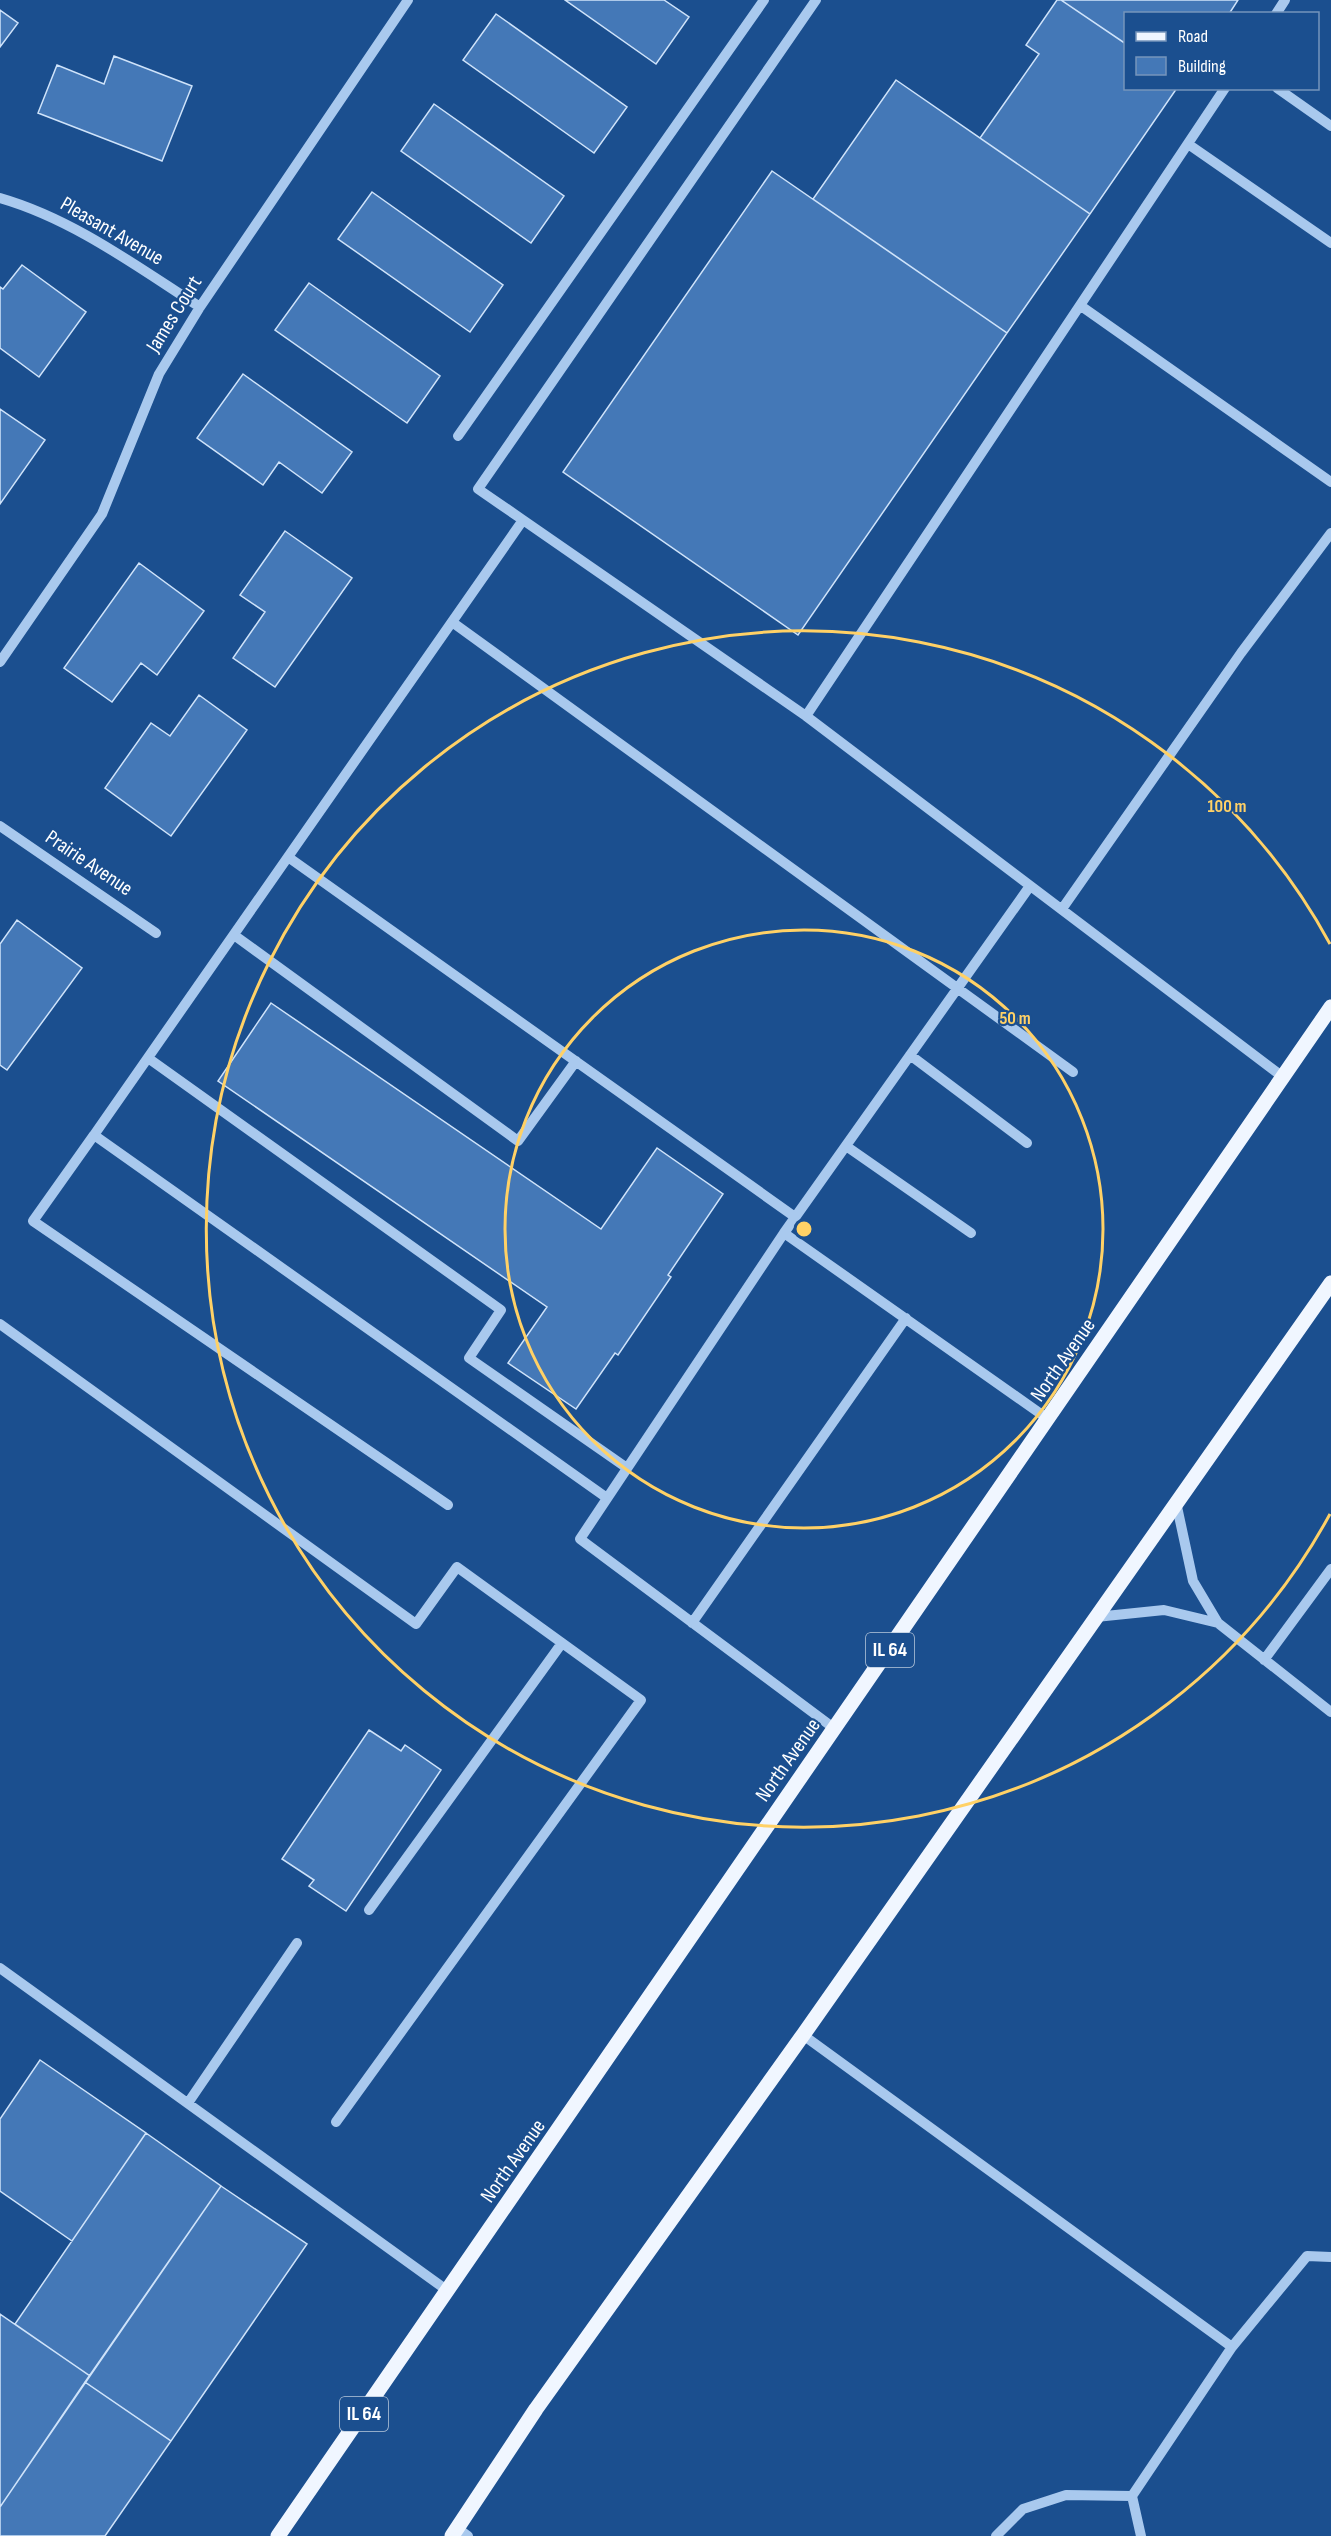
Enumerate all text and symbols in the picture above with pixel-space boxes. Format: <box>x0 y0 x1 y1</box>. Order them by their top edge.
legend <box>1124 12 1319 90</box>
text: Road <box>1178 26 1208 47</box>
text: Building <box>1178 56 1226 77</box>
street label: Pleasant Avenue <box>56 191 168 271</box>
street label: James Court <box>140 271 207 358</box>
text: 100 m <box>1208 796 1247 817</box>
street label: Prairie Avenue <box>41 825 137 901</box>
text: 50 m <box>999 1008 1031 1029</box>
centre of rings <box>794 1219 814 1239</box>
street label: North Avenue <box>1025 1314 1101 1406</box>
road number: IL 64 <box>866 1633 914 1667</box>
street label: North Avenue <box>750 1714 826 1806</box>
street label: North Avenue <box>475 2115 551 2207</box>
road number: IL 64 <box>340 2397 388 2431</box>

